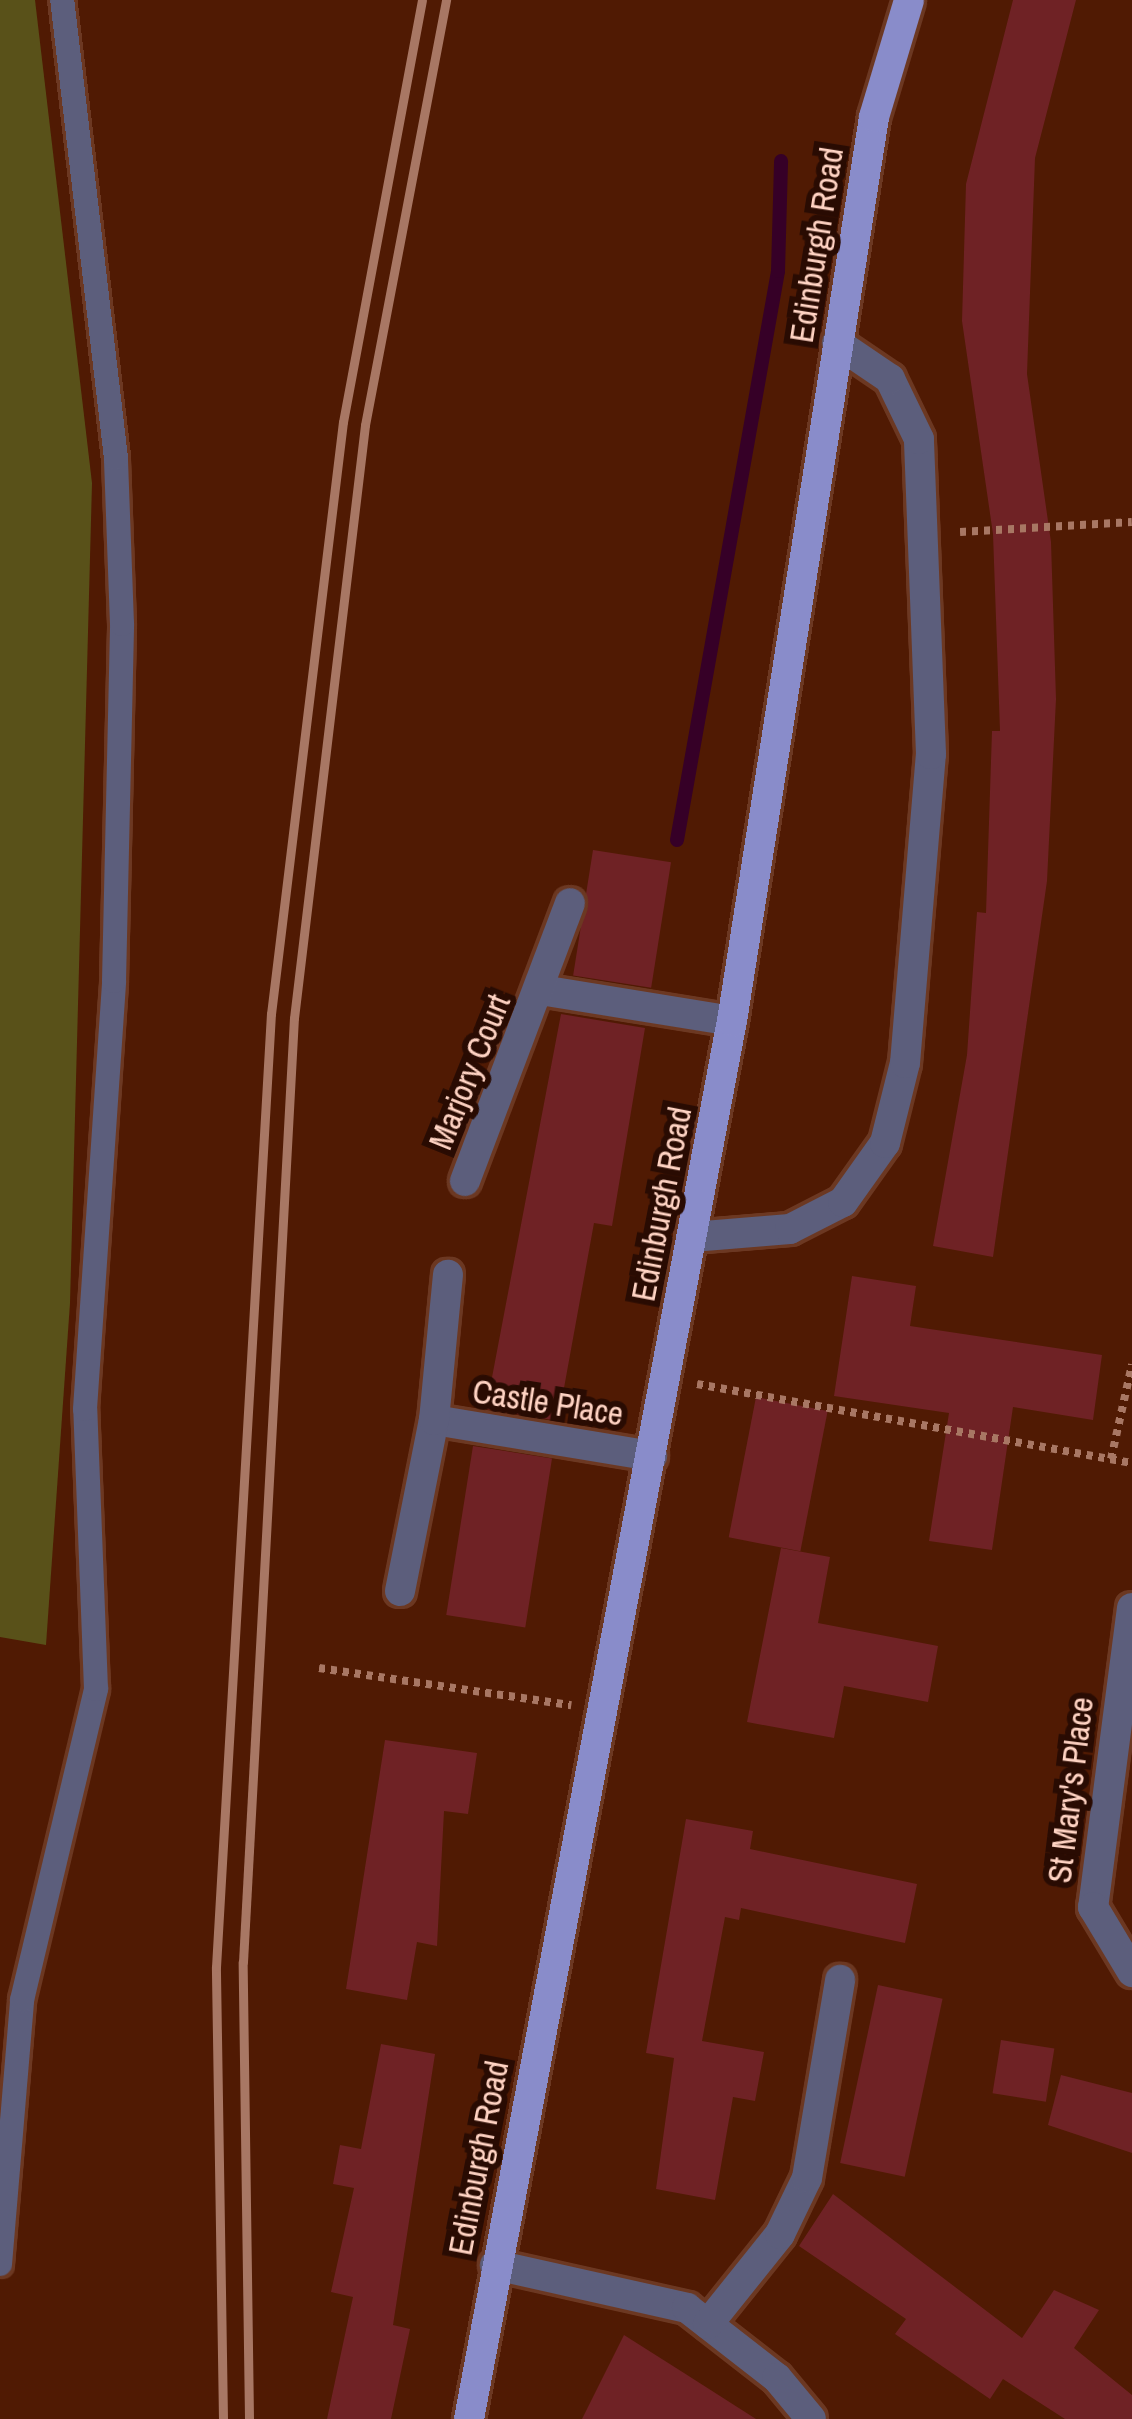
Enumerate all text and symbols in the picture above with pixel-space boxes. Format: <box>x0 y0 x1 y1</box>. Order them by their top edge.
street label: Edinburgh Road <box>782 145 852 345</box>
street label: Marjory Court <box>421 989 519 1155</box>
street label: Edinburgh Road <box>624 1103 700 1305</box>
street label: Castle Place <box>470 1372 626 1434</box>
street label: St Mary's Place <box>1040 1695 1102 1885</box>
street label: Edinburgh Road <box>441 2057 517 2259</box>

